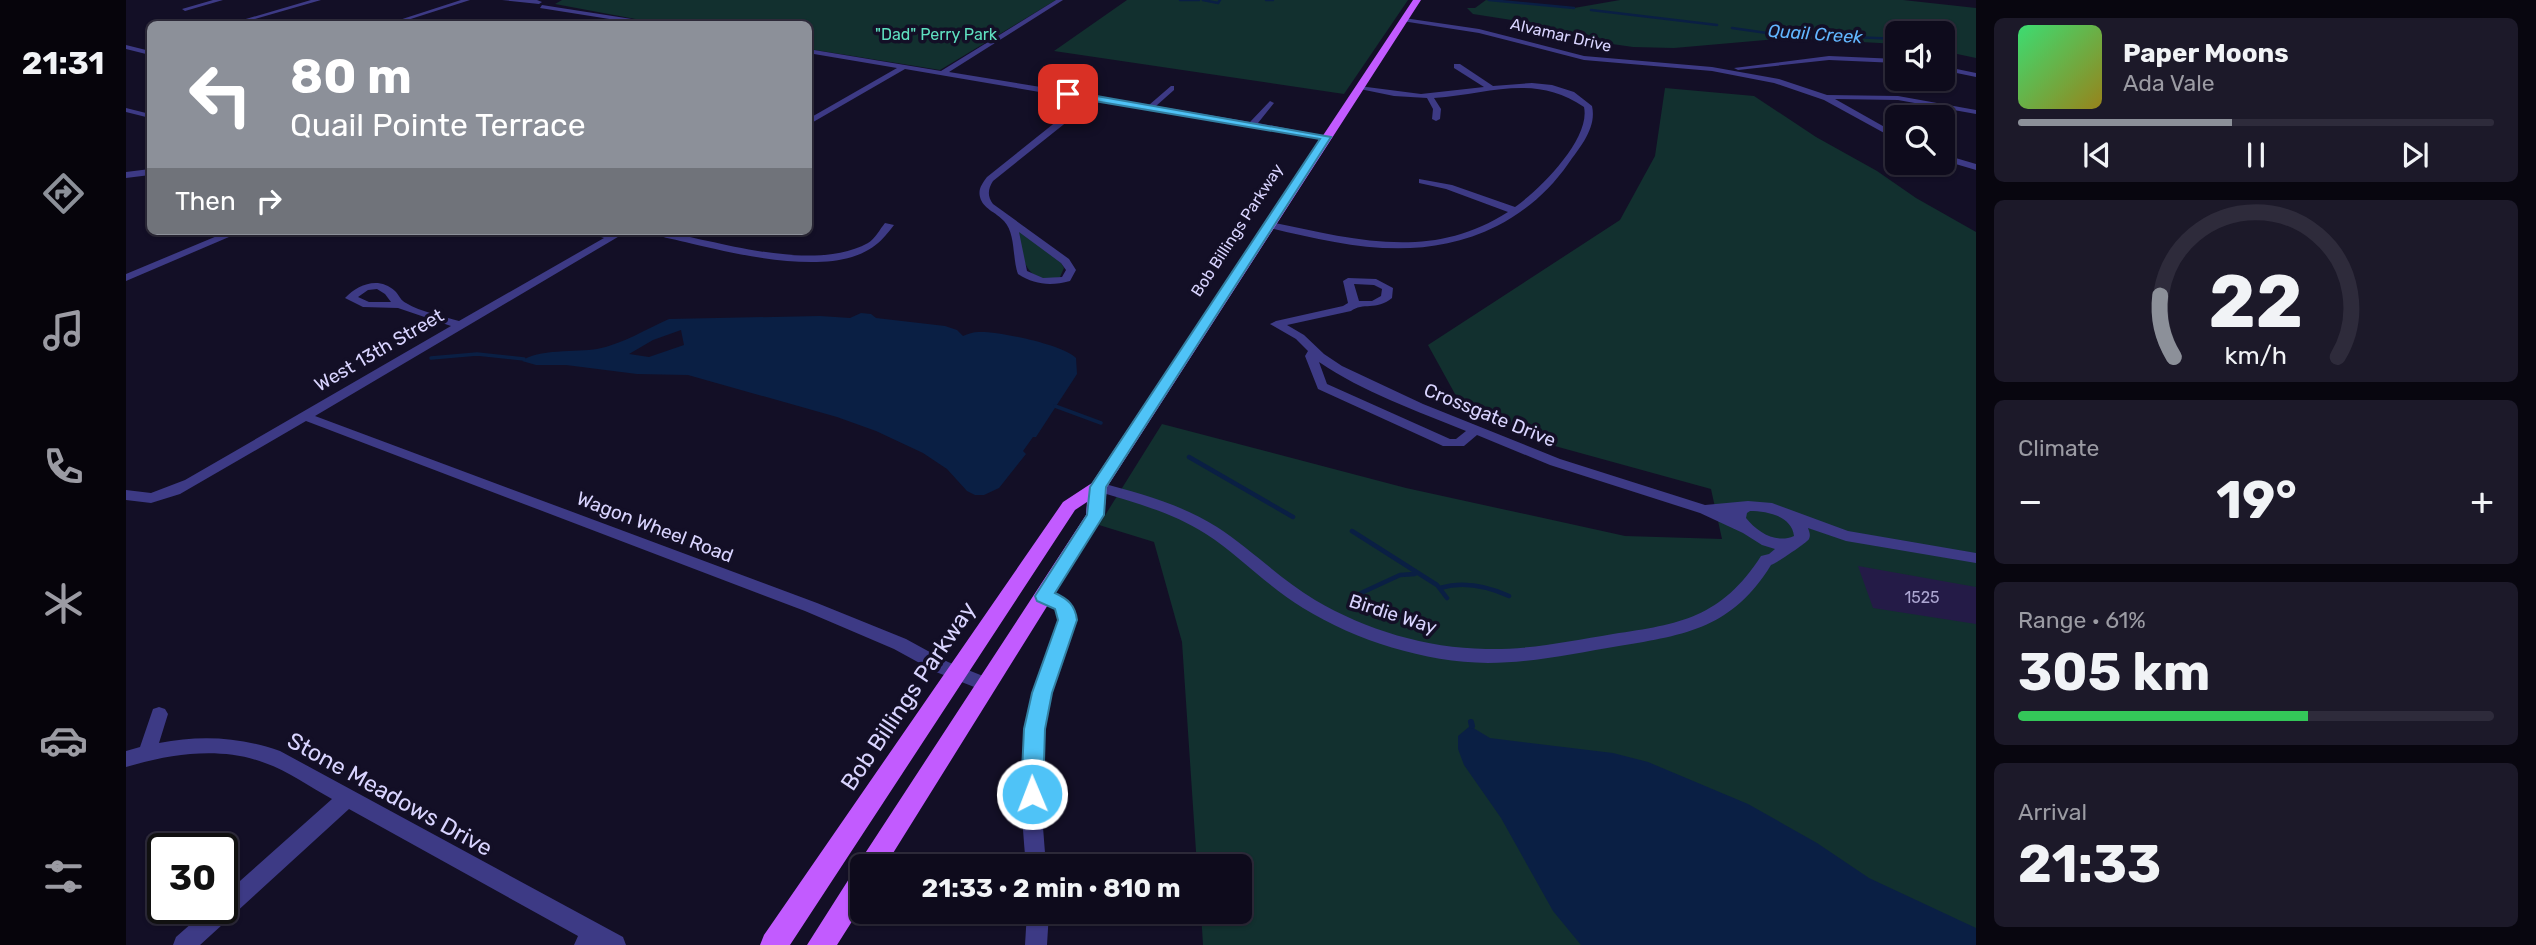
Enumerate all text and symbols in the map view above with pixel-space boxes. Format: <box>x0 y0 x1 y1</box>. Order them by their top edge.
street label: Alvamar Drive <box>1509 14 1613 56</box>
water label: Quail Creek <box>1767 20 1864 48</box>
map controls <box>1885 21 1955 175</box>
button: sound <box>1885 21 1955 91</box>
park label: "Dad" Perry Park <box>875 25 998 44</box>
text: Paper Moons <box>2123 38 2289 69</box>
text: 21:31 <box>22 44 104 82</box>
text: 80 m <box>290 47 412 105</box>
icon: left <box>175 49 266 140</box>
pin <box>1038 64 1098 124</box>
text: Ada Vale <box>2123 69 2215 97</box>
icon: arrive <box>1049 75 1087 113</box>
button: search <box>1885 105 1955 175</box>
text: Quail Pointe Terrace <box>290 106 586 144</box>
icon: previous <box>2078 136 2116 174</box>
icon: pause <box>2237 136 2275 174</box>
icon: next <box>2396 136 2434 174</box>
street label: Bob Billings Parkway <box>1187 160 1287 300</box>
icon: directions <box>39 169 88 218</box>
icon: right <box>250 182 288 220</box>
text: Then <box>175 186 236 217</box>
text: 22 <box>2209 259 2303 345</box>
street label: West 13th Street <box>310 303 448 396</box>
icon: music <box>39 306 88 355</box>
text: km/h <box>2225 341 2287 370</box>
street label: Crossgate Drive <box>1421 378 1559 452</box>
text: Climate <box>2018 434 2099 462</box>
icon: phone <box>39 442 88 491</box>
text: 19° <box>2216 469 2297 531</box>
text: − <box>2018 478 2043 524</box>
text: + <box>2470 478 2494 524</box>
street label: Wagon Wheel Road <box>573 487 737 567</box>
icon: climate <box>39 579 88 628</box>
house number: 1525 <box>1904 588 1940 607</box>
street label: Birdie Way <box>1346 589 1440 639</box>
street label: Bob Billings Parkway <box>834 596 982 796</box>
text: Range · 61% <box>2018 606 2146 634</box>
text: 305 km <box>2018 641 2210 703</box>
icon: car <box>39 716 88 765</box>
street label: Stone Meadows Drive <box>283 726 497 862</box>
position arrow <box>995 757 1069 831</box>
text: Arrival <box>2018 798 2087 826</box>
speed limit sign: 30 <box>147 833 238 924</box>
text: 21:33 <box>2018 833 2161 895</box>
icon: filters <box>39 852 88 901</box>
text: 21:33 · 2 min · 810 m <box>922 873 1180 904</box>

